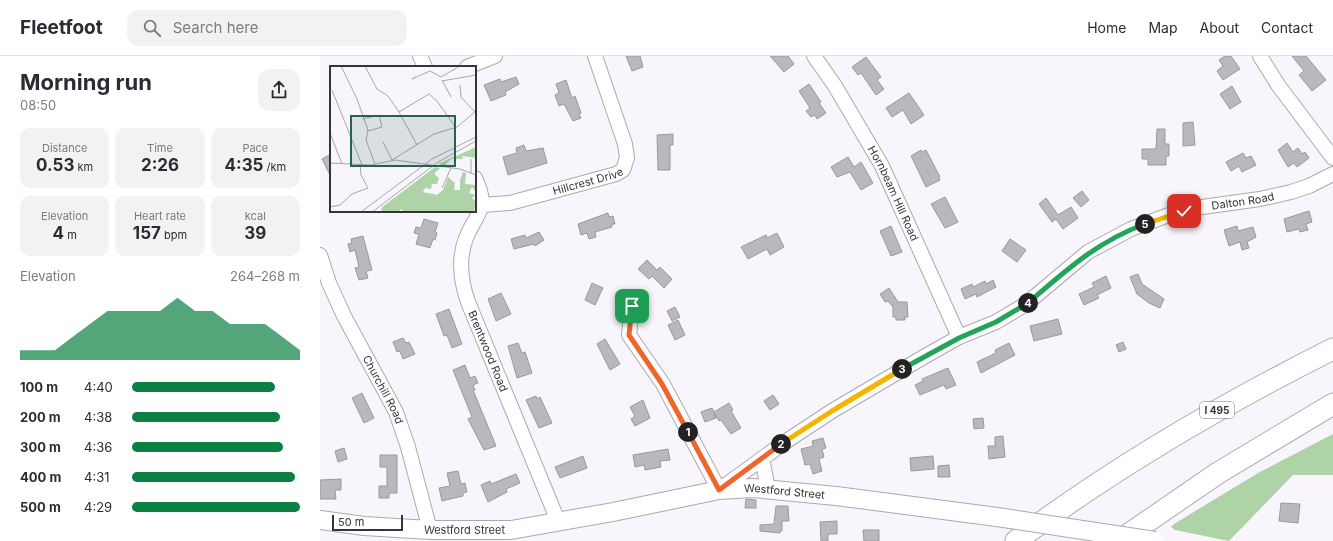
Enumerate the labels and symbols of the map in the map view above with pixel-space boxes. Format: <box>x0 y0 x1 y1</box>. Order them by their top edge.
inset map <box>330 66 476 212</box>
street label: Hornbeam Hill Road <box>865 143 922 243</box>
street label: Hillcrest Drive <box>551 164 626 198</box>
street label: Dalton Road <box>1211 189 1276 213</box>
pin <box>1167 194 1201 228</box>
pin: 5 <box>1135 214 1155 234</box>
pin <box>615 289 649 323</box>
pin: 4 <box>1018 293 1038 313</box>
street label: Brentwood Road <box>465 308 511 394</box>
street label: Churchill Road <box>360 353 406 426</box>
pin: 3 <box>892 359 912 379</box>
road number: I 495 <box>1200 402 1234 418</box>
pin: 1 <box>678 422 698 442</box>
pin: 2 <box>771 434 791 454</box>
street label: Westford Street <box>744 481 826 502</box>
scale bar <box>332 513 403 532</box>
street label: Westford Street <box>423 523 505 537</box>

